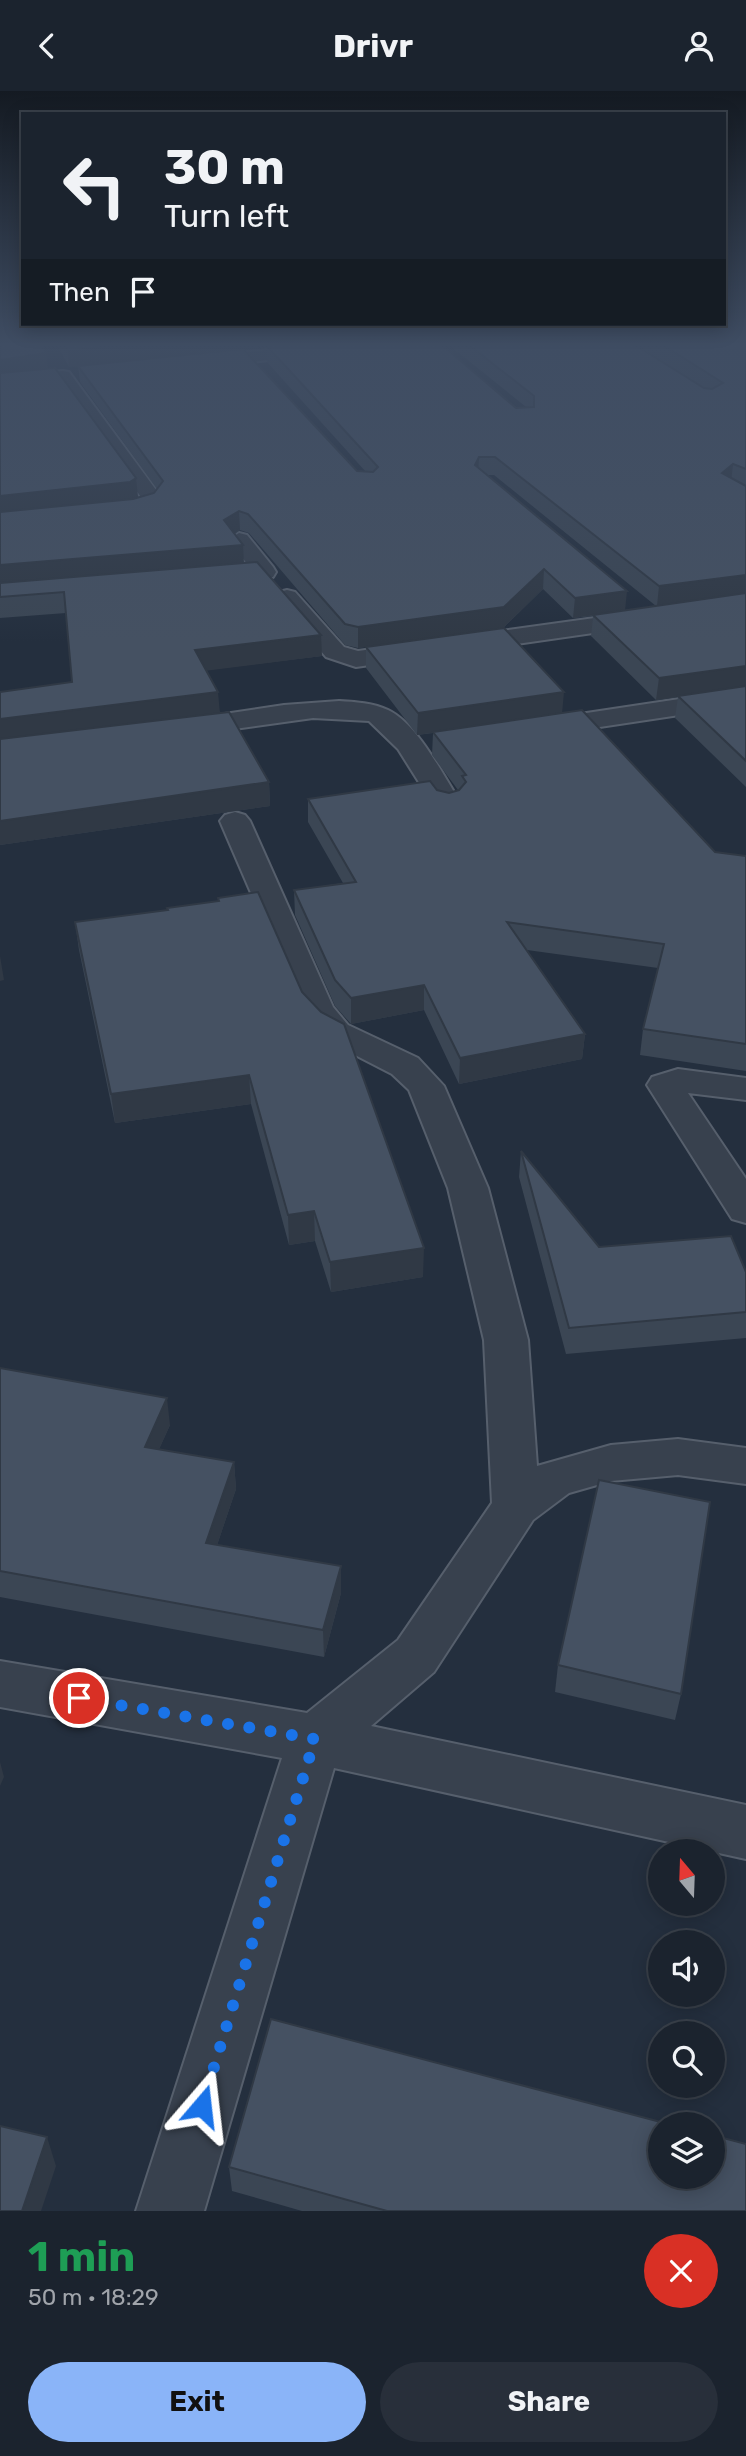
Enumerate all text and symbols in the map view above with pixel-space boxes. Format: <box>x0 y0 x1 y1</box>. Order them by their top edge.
icon: back <box>28 27 66 65</box>
text: Drivr <box>333 27 413 65</box>
icon: person <box>680 27 718 65</box>
text: 30 m <box>164 138 285 196</box>
icon: left <box>49 140 140 231</box>
text: Turn left <box>164 197 289 235</box>
icon: arrive <box>124 273 162 311</box>
text: Then <box>49 277 110 308</box>
pin <box>49 1668 109 1728</box>
icon: arrive <box>60 1679 98 1717</box>
north arrow <box>648 1839 724 1916</box>
map controls <box>648 1839 725 2189</box>
button: sound <box>648 1930 725 2007</box>
button: search <box>648 2021 725 2098</box>
position arrow <box>165 2069 239 2143</box>
button: layers <box>648 2112 725 2189</box>
text: 1 min <box>28 2232 135 2282</box>
button: close <box>644 2234 718 2308</box>
text: 50 m · 18:29 <box>28 2283 159 2311</box>
button: Exit <box>28 2362 366 2442</box>
button: Share <box>380 2362 718 2442</box>

